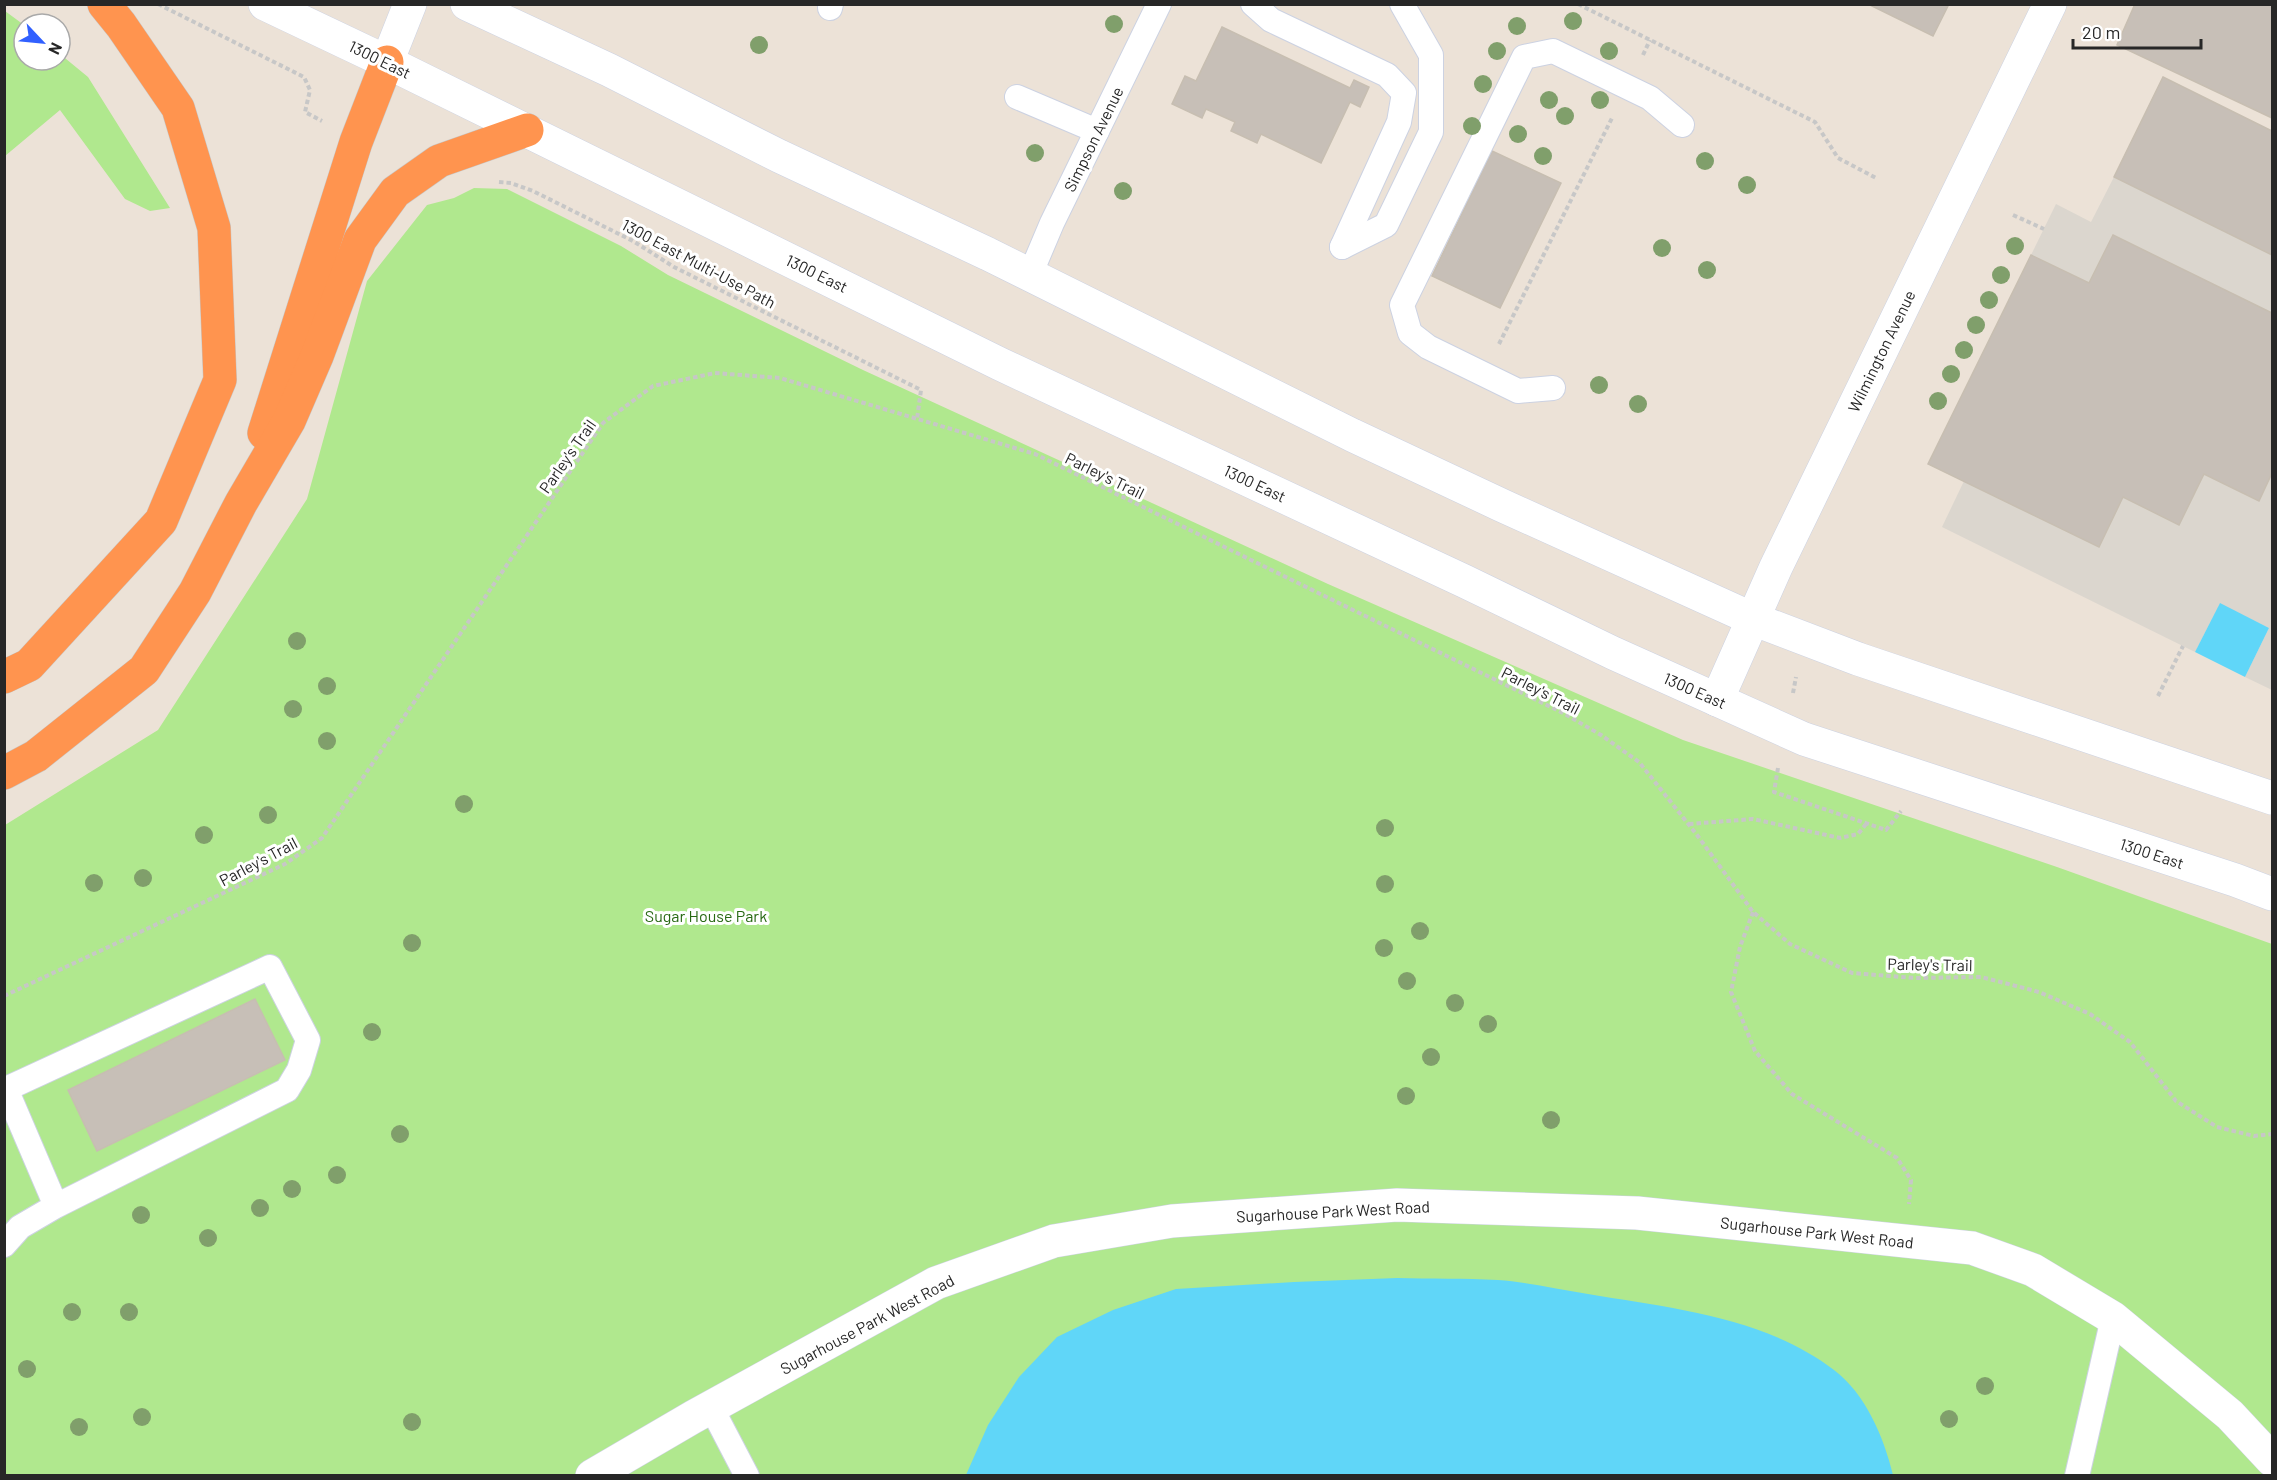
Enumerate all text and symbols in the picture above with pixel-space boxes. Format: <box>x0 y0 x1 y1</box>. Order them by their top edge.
north arrow <box>12 12 72 72</box>
scale bar <box>2073 12 2200 50</box>
text: 20 m <box>2082 21 2120 43</box>
street label: 1300 East <box>346 36 414 82</box>
text: N <box>45 40 67 58</box>
street label: Simpson Avenue <box>1059 83 1127 195</box>
street label: 1300 East Multi-Use Path <box>619 214 779 312</box>
street label: 1300 East <box>783 250 851 296</box>
street label: Wilmington Avenue <box>1843 287 1919 415</box>
street label: Parley's Trail <box>535 416 599 496</box>
street label: Parley's Trail <box>1062 448 1148 502</box>
street label: 1300 East <box>1221 460 1289 506</box>
street label: Parley's Trail <box>1499 662 1583 718</box>
street label: 1300 East <box>1661 668 1729 712</box>
street label: Parley's Trail <box>216 833 300 889</box>
street label: 1300 East <box>2117 834 2187 872</box>
park label: Sugar House Park <box>645 906 767 925</box>
street label: Parley's Trail <box>1887 954 1973 974</box>
street label: Sugarhouse Park West Road <box>1236 1196 1430 1226</box>
street label: Sugarhouse Park West Road <box>1719 1212 1915 1252</box>
street label: Sugarhouse Park West Road <box>777 1270 957 1378</box>

